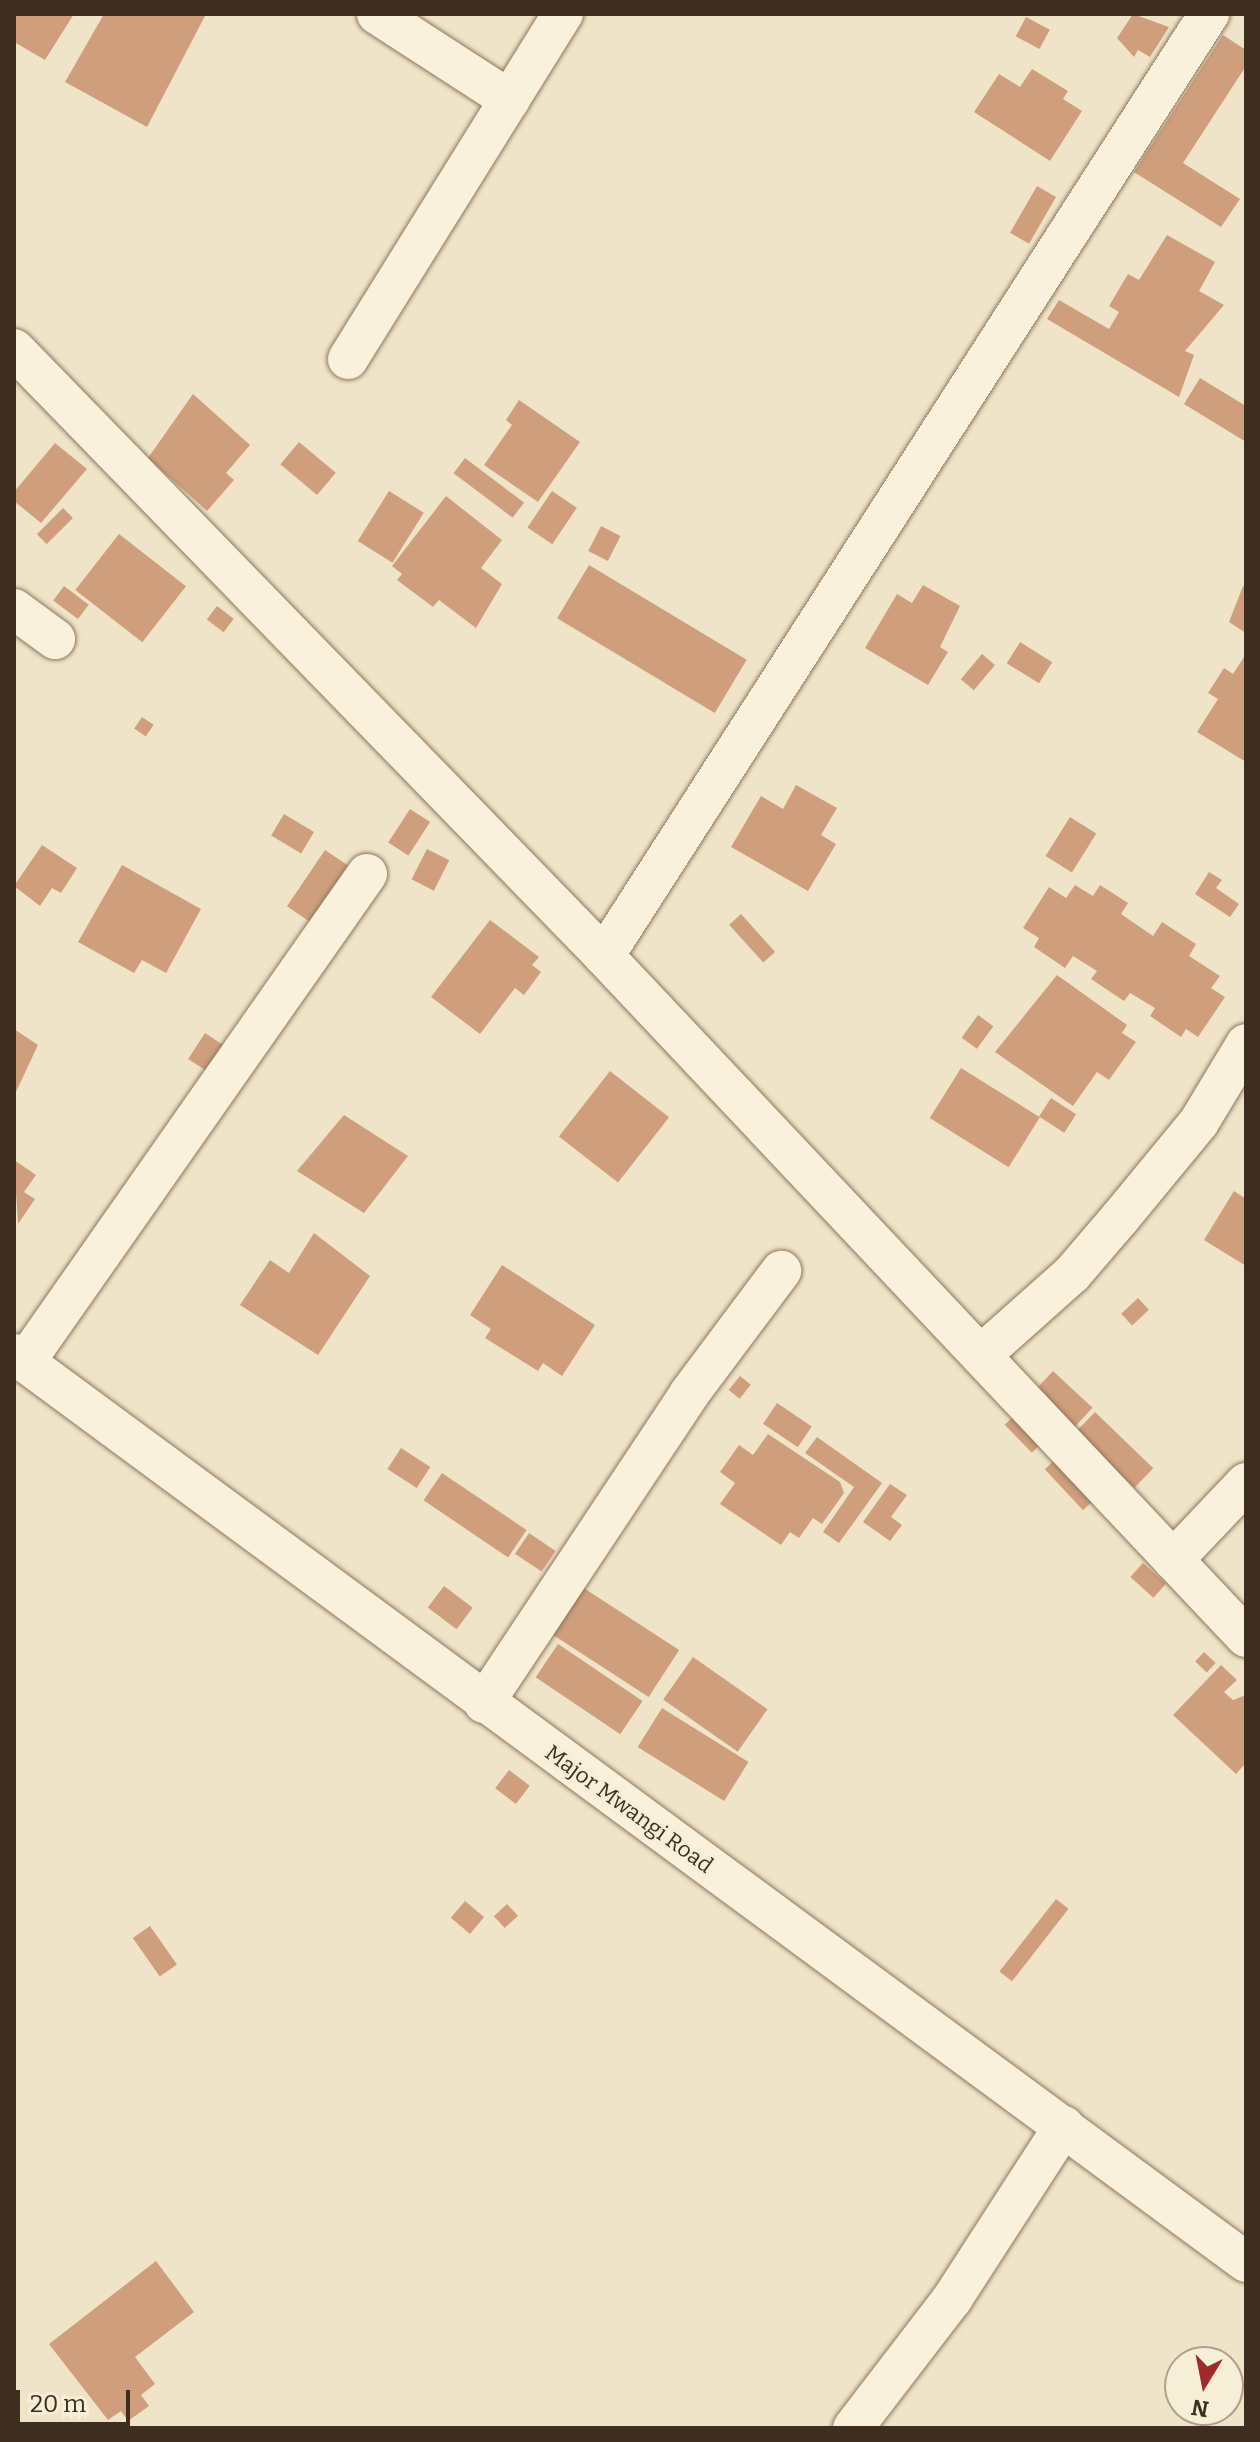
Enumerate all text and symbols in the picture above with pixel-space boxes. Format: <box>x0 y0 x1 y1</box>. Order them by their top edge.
street label: Major Mwangi Road <box>540 1739 718 1879</box>
north arrow <box>1164 2346 1244 2426</box>
scale bar <box>20 2374 134 2424</box>
text: 20 m <box>30 2390 86 2418</box>
text: N <box>1189 2393 1211 2423</box>

